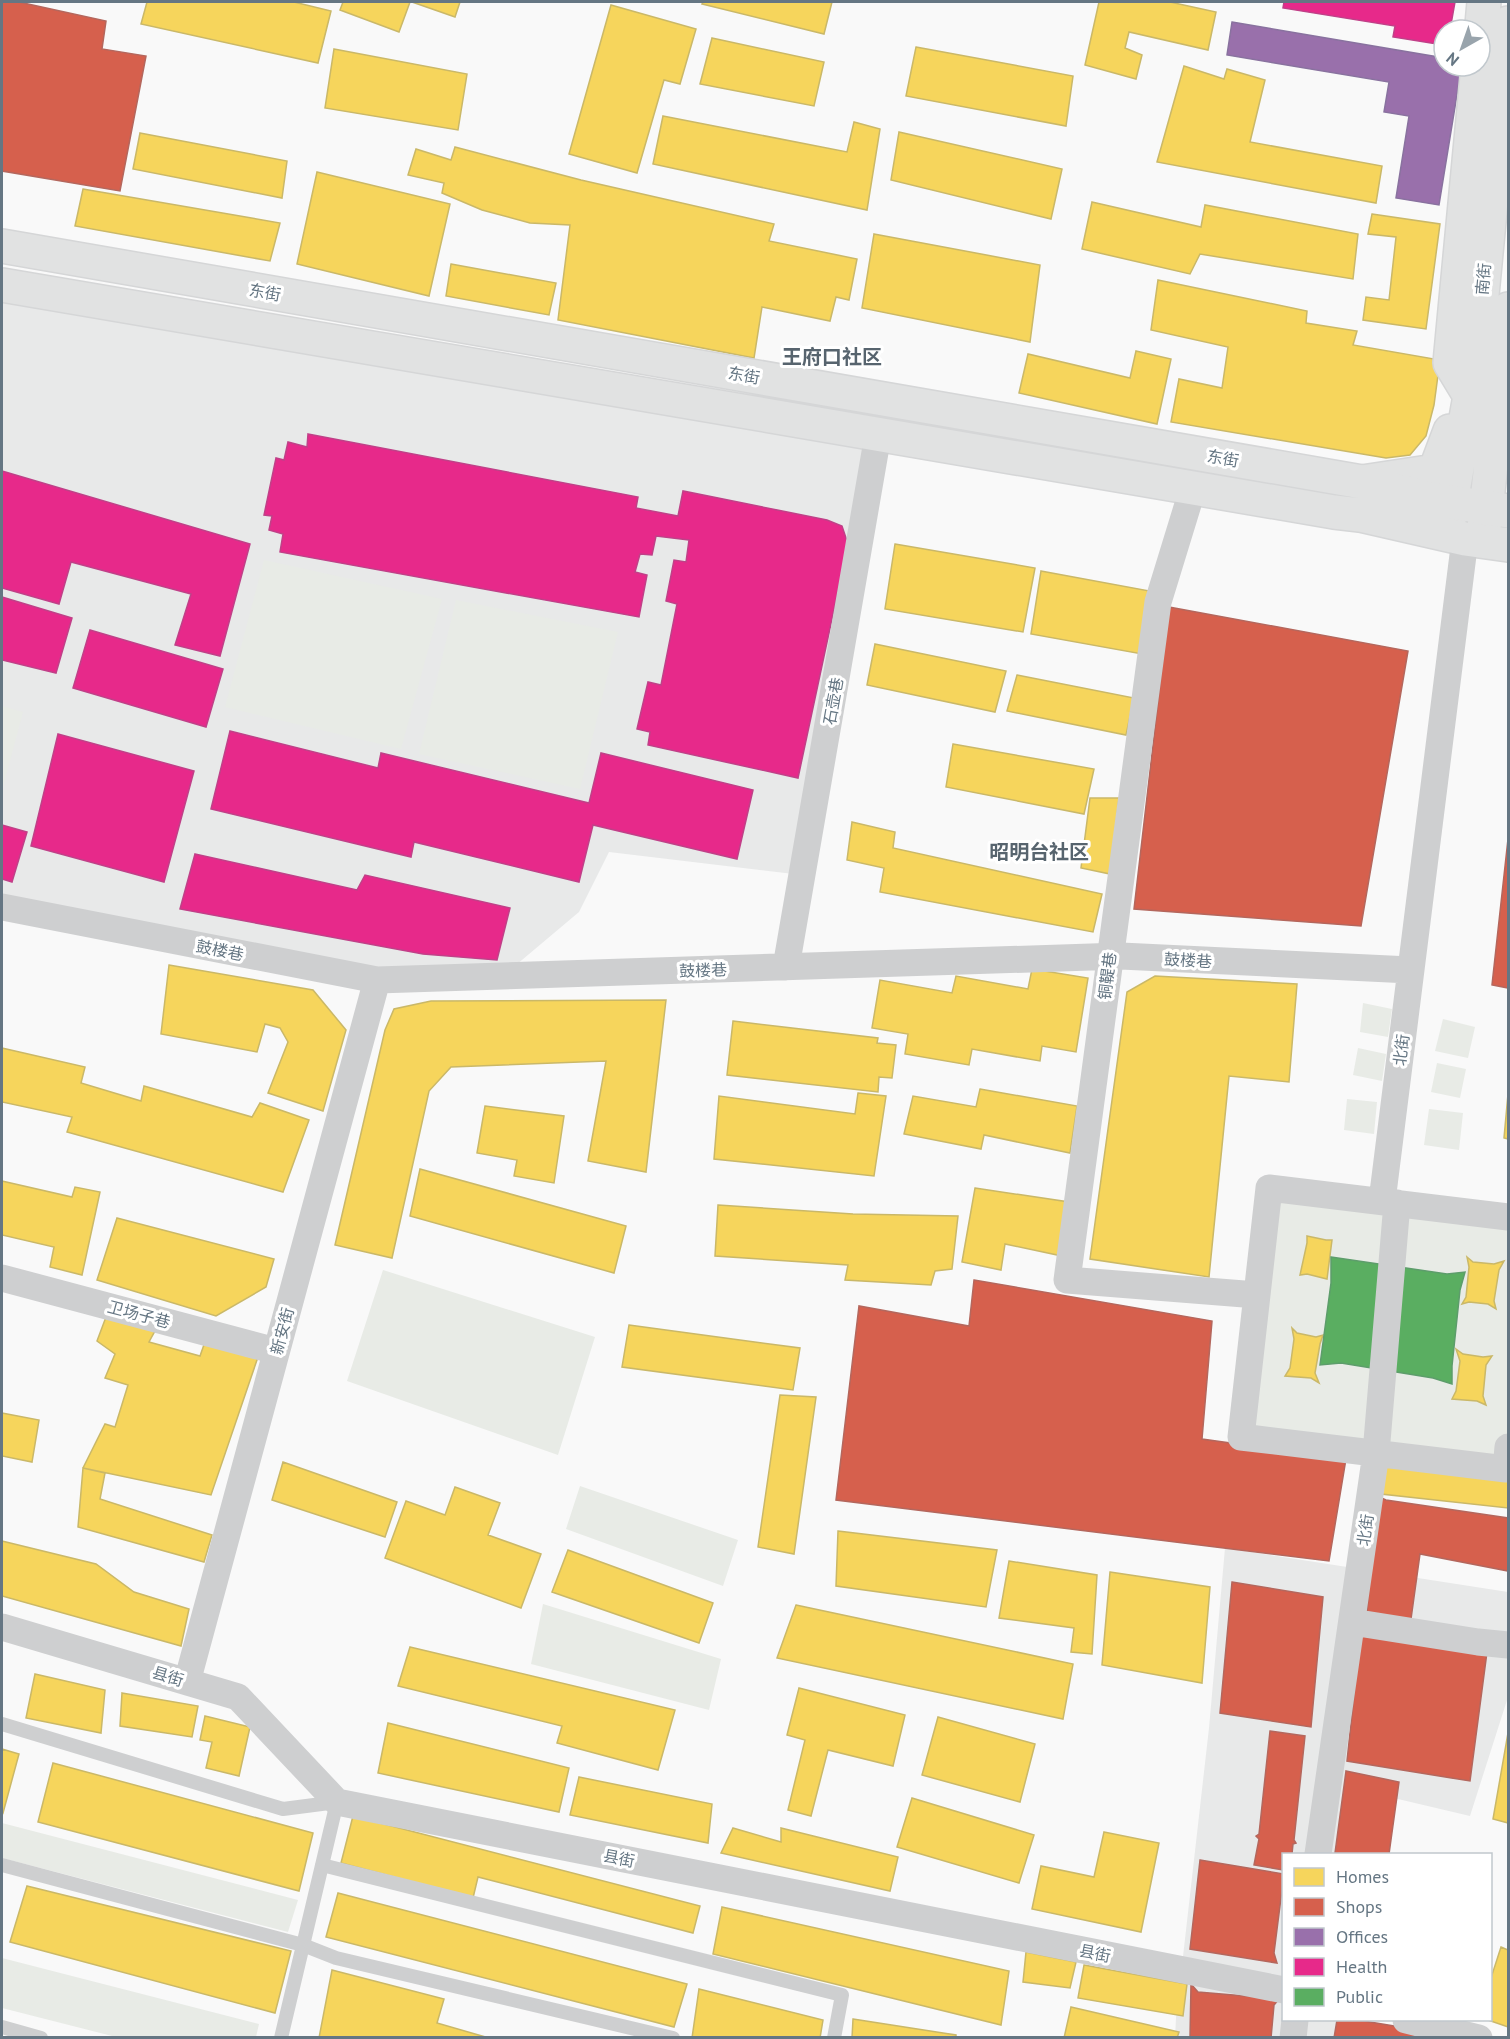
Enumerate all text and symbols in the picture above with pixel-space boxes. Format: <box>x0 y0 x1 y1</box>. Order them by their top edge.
north arrow <box>1432 18 1492 78</box>
text: N <box>1442 48 1463 71</box>
street label: 南街 <box>1472 262 1494 296</box>
street label: 东街 <box>247 279 283 305</box>
district label: 王府口社区 <box>782 344 882 370</box>
street label: 东街 <box>726 362 762 388</box>
street label: 东街 <box>1205 445 1241 471</box>
street label: 石壶巷 <box>819 676 847 726</box>
district label: 昭明台社区 <box>989 839 1089 865</box>
street label: 鼓楼巷 <box>195 936 245 964</box>
street label: 鼓楼巷 <box>1164 949 1212 971</box>
street label: 铜鞮巷 <box>1094 951 1120 1001</box>
street label: 鼓楼巷 <box>679 959 727 981</box>
street label: 北街 <box>1389 1033 1413 1067</box>
street label: 卫场子巷 <box>105 1296 173 1332</box>
street label: 新安街 <box>266 1305 298 1357</box>
street label: 北街 <box>1353 1513 1377 1547</box>
street label: 县街 <box>150 1662 186 1690</box>
street label: 县街 <box>601 1845 637 1871</box>
legend <box>1282 1853 1492 2021</box>
text: Homes <box>1336 1865 1389 1888</box>
text: Shops <box>1336 1895 1382 1918</box>
text: Offices <box>1336 1925 1388 1948</box>
street label: 县街 <box>1077 1940 1113 1966</box>
text: Health <box>1336 1955 1387 1978</box>
text: Public <box>1336 1985 1383 2008</box>

